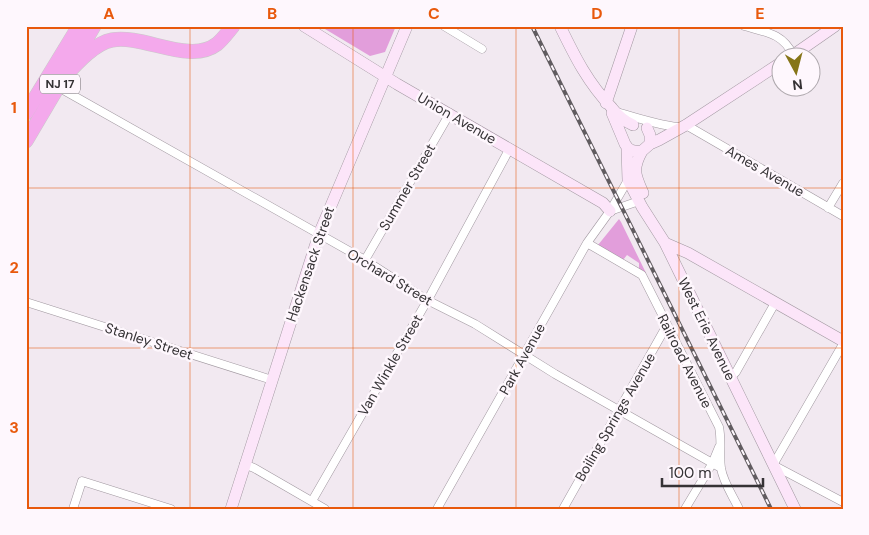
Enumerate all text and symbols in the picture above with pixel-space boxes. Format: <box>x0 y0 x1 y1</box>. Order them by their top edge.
text: A <box>103 3 115 24</box>
text: B <box>267 3 277 24</box>
text: C <box>428 3 440 24</box>
text: D <box>591 3 603 24</box>
text: E <box>755 3 765 24</box>
north arrow <box>772 48 822 98</box>
road number: NJ 17 <box>40 74 80 94</box>
text: N <box>791 75 804 94</box>
street label: Union Avenue <box>414 88 500 148</box>
text: 1 <box>11 97 17 118</box>
street label: Summer Street <box>375 140 439 234</box>
street label: Ames Avenue <box>722 141 808 201</box>
street label: Hackensack Street <box>282 204 338 324</box>
street label: Orchard Street <box>344 244 436 310</box>
text: 2 <box>9 257 19 278</box>
street label: West Erie Avenue <box>674 275 740 384</box>
street label: Van Winkle Street <box>354 311 426 419</box>
street label: Railroad Avenue <box>654 311 716 411</box>
street label: Stanley Street <box>103 318 195 364</box>
street label: Park Avenue <box>495 320 549 398</box>
street label: Boiling Springs Avenue <box>571 349 659 485</box>
text: 3 <box>9 417 19 438</box>
scale bar <box>662 455 763 487</box>
text: 100 m <box>669 463 712 483</box>

